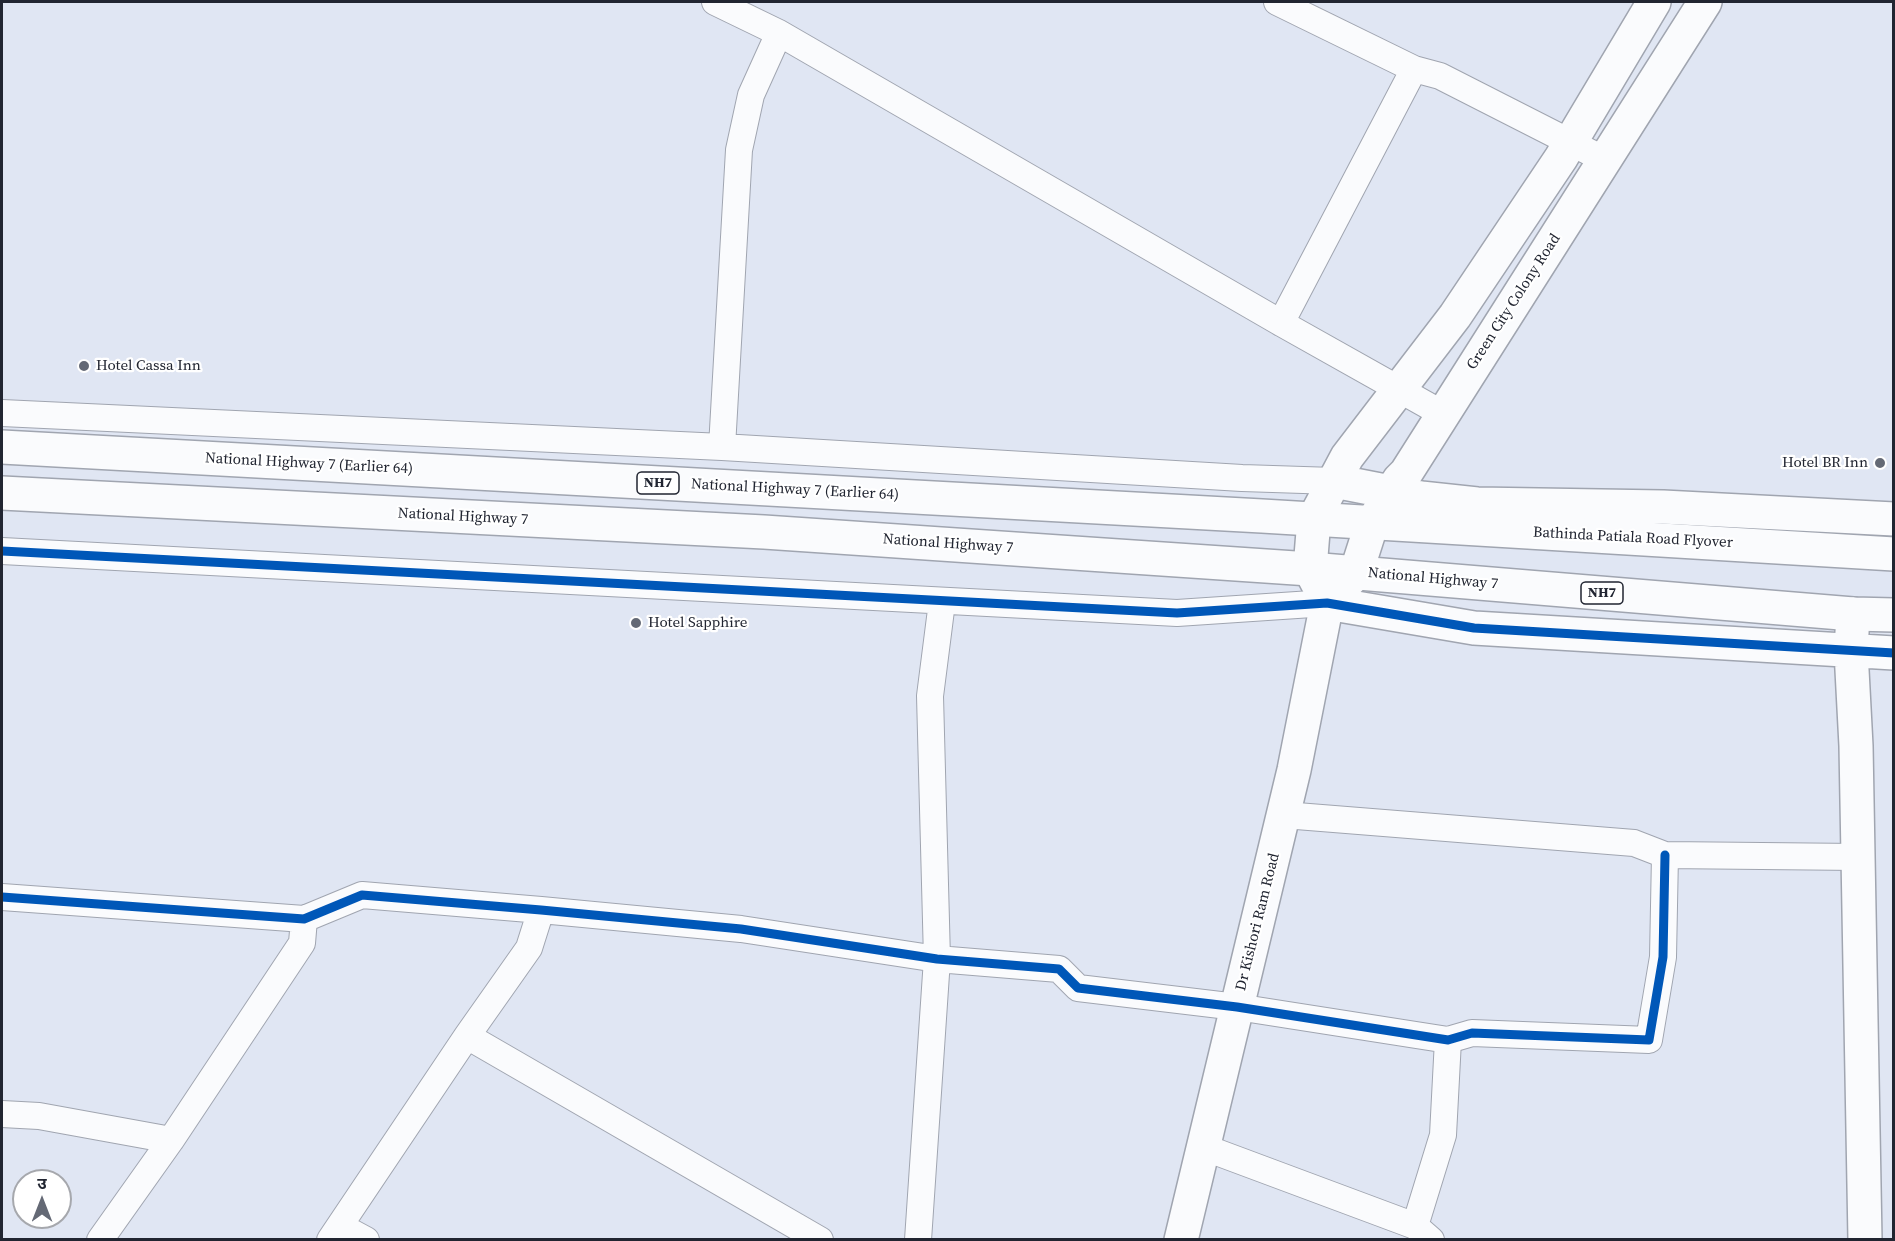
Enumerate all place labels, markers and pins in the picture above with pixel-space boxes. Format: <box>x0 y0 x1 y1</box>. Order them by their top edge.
place label: Hotel Cassa Inn <box>96 357 201 375</box>
marker: Hotel Cassa Inn <box>77 359 91 373</box>
place label: Hotel BR Inn <box>1782 454 1868 472</box>
marker: Hotel BR Inn <box>1873 456 1887 470</box>
place label: Hotel Sapphire <box>648 614 747 632</box>
marker: Hotel Sapphire <box>629 616 643 630</box>

